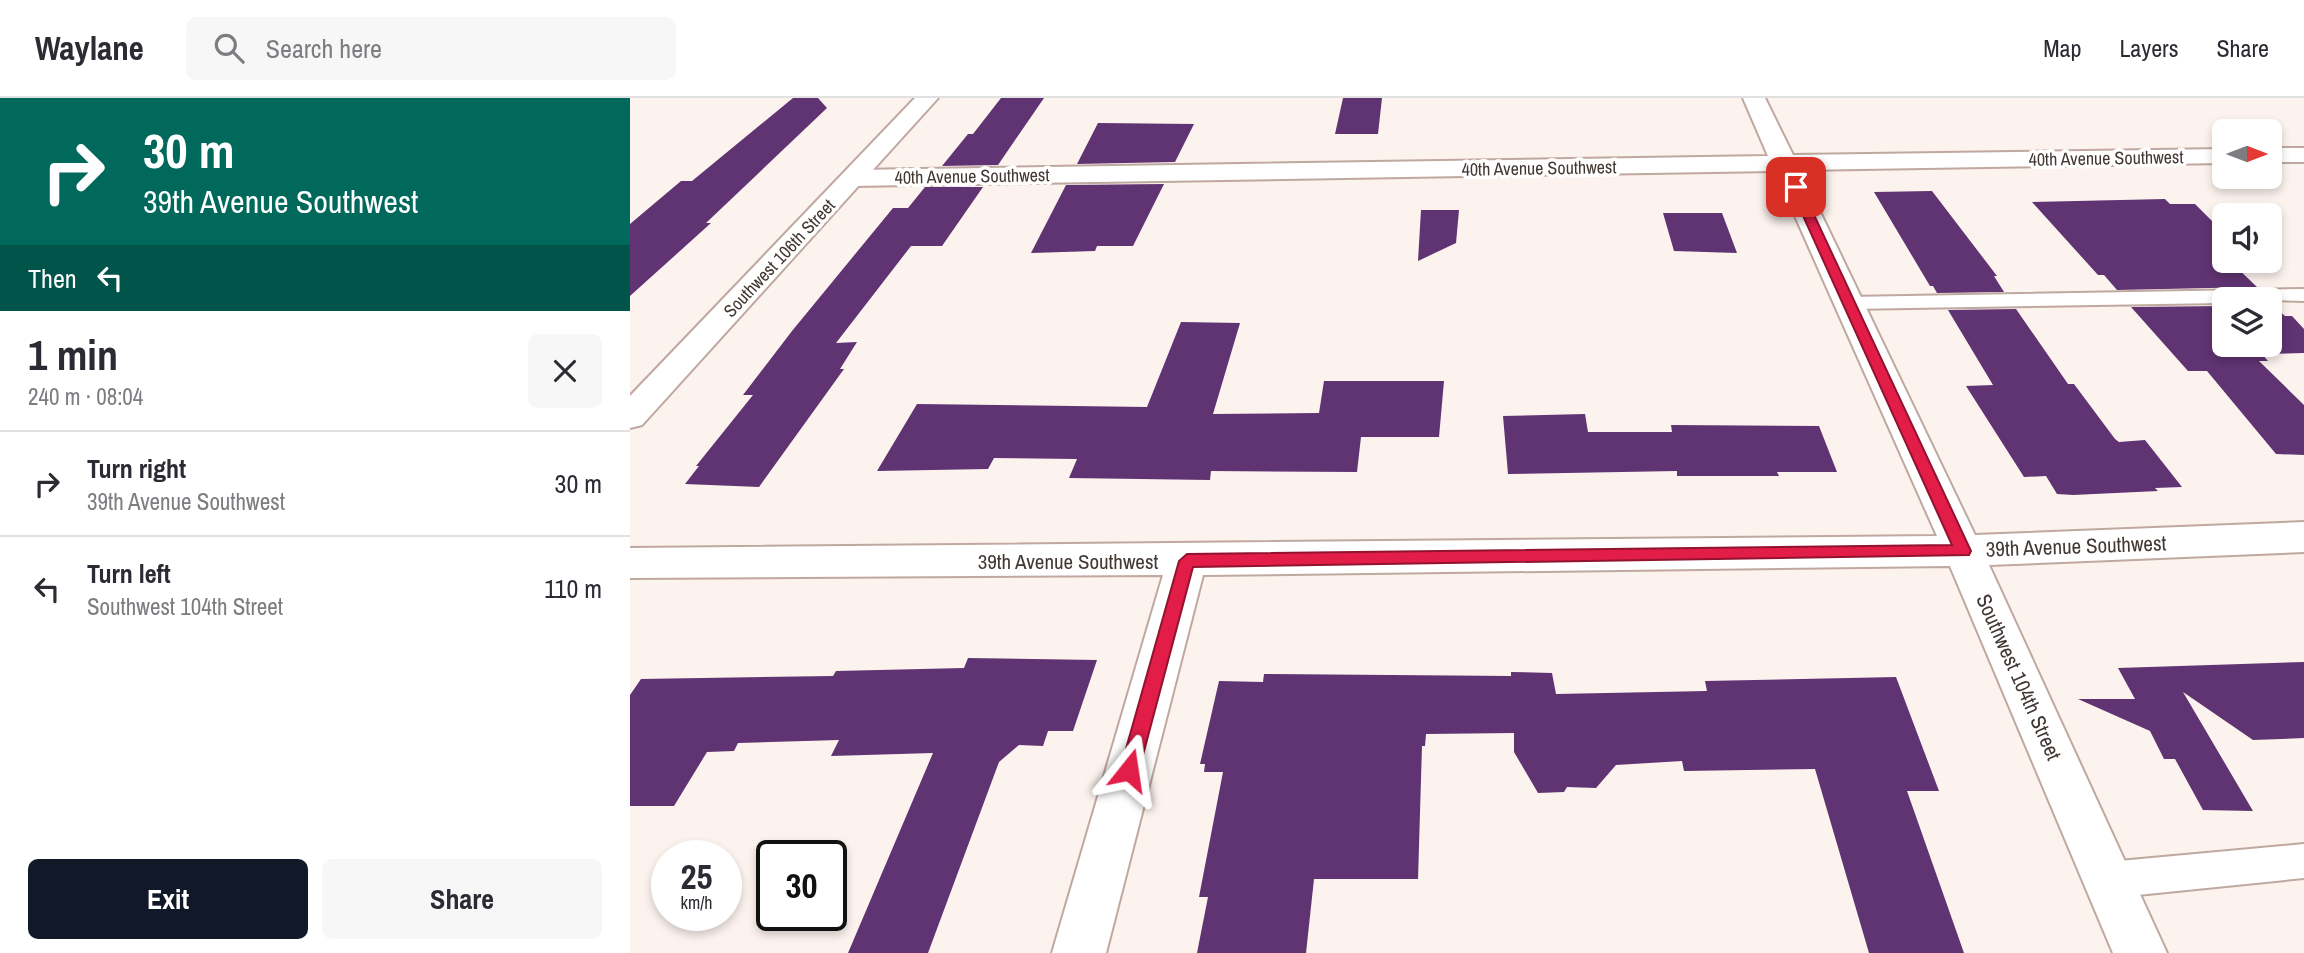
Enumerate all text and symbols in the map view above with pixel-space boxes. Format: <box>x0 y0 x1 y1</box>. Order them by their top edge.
search box <box>186 17 676 80</box>
text: Waylane <box>35 26 144 70</box>
icon: search <box>210 29 248 67</box>
text: Search here <box>266 31 382 66</box>
text: Map <box>2043 32 2081 64</box>
text: Layers <box>2119 32 2178 64</box>
text: Share <box>2216 32 2269 64</box>
text: 30 m <box>143 117 235 183</box>
north arrow <box>2212 119 2282 189</box>
map controls <box>2212 119 2282 357</box>
icon: right <box>28 126 119 217</box>
street label: 40th Avenue Southwest <box>2028 144 2184 172</box>
street label: 40th Avenue Southwest <box>1461 154 1617 182</box>
pin <box>1766 157 1826 217</box>
street label: 40th Avenue Southwest <box>894 162 1050 190</box>
icon: arrive <box>1777 168 1815 206</box>
text: 39th Avenue Southwest <box>143 180 418 223</box>
street label: Southwest 106th Street <box>718 193 840 323</box>
button: sound <box>2212 203 2282 273</box>
icon: left <box>91 259 129 297</box>
text: Then <box>28 261 77 296</box>
button: layers <box>2212 287 2282 357</box>
text: 1 min <box>28 327 118 383</box>
button: close <box>528 334 602 408</box>
text: 240 m · 08:04 <box>28 381 143 412</box>
text: Turn right <box>87 451 186 486</box>
icon: right <box>28 465 66 503</box>
text: 30 m <box>555 466 602 501</box>
text: 39th Avenue Southwest <box>87 486 285 517</box>
street label: 39th Avenue Southwest <box>1985 528 2167 564</box>
street label: 39th Avenue Southwest <box>978 547 1159 576</box>
text: Turn left <box>87 556 171 591</box>
icon: left <box>28 570 66 608</box>
text: 110 m <box>544 571 602 606</box>
street label: Southwest 104th Street <box>1969 589 2069 765</box>
text: Southwest 104th Street <box>87 591 283 622</box>
position arrow <box>1092 733 1166 807</box>
speed limit sign: 30 <box>756 840 847 931</box>
text: 25 <box>681 853 712 900</box>
button: Exit <box>28 859 308 939</box>
button: Share <box>322 859 602 939</box>
text: km/h <box>681 890 713 915</box>

